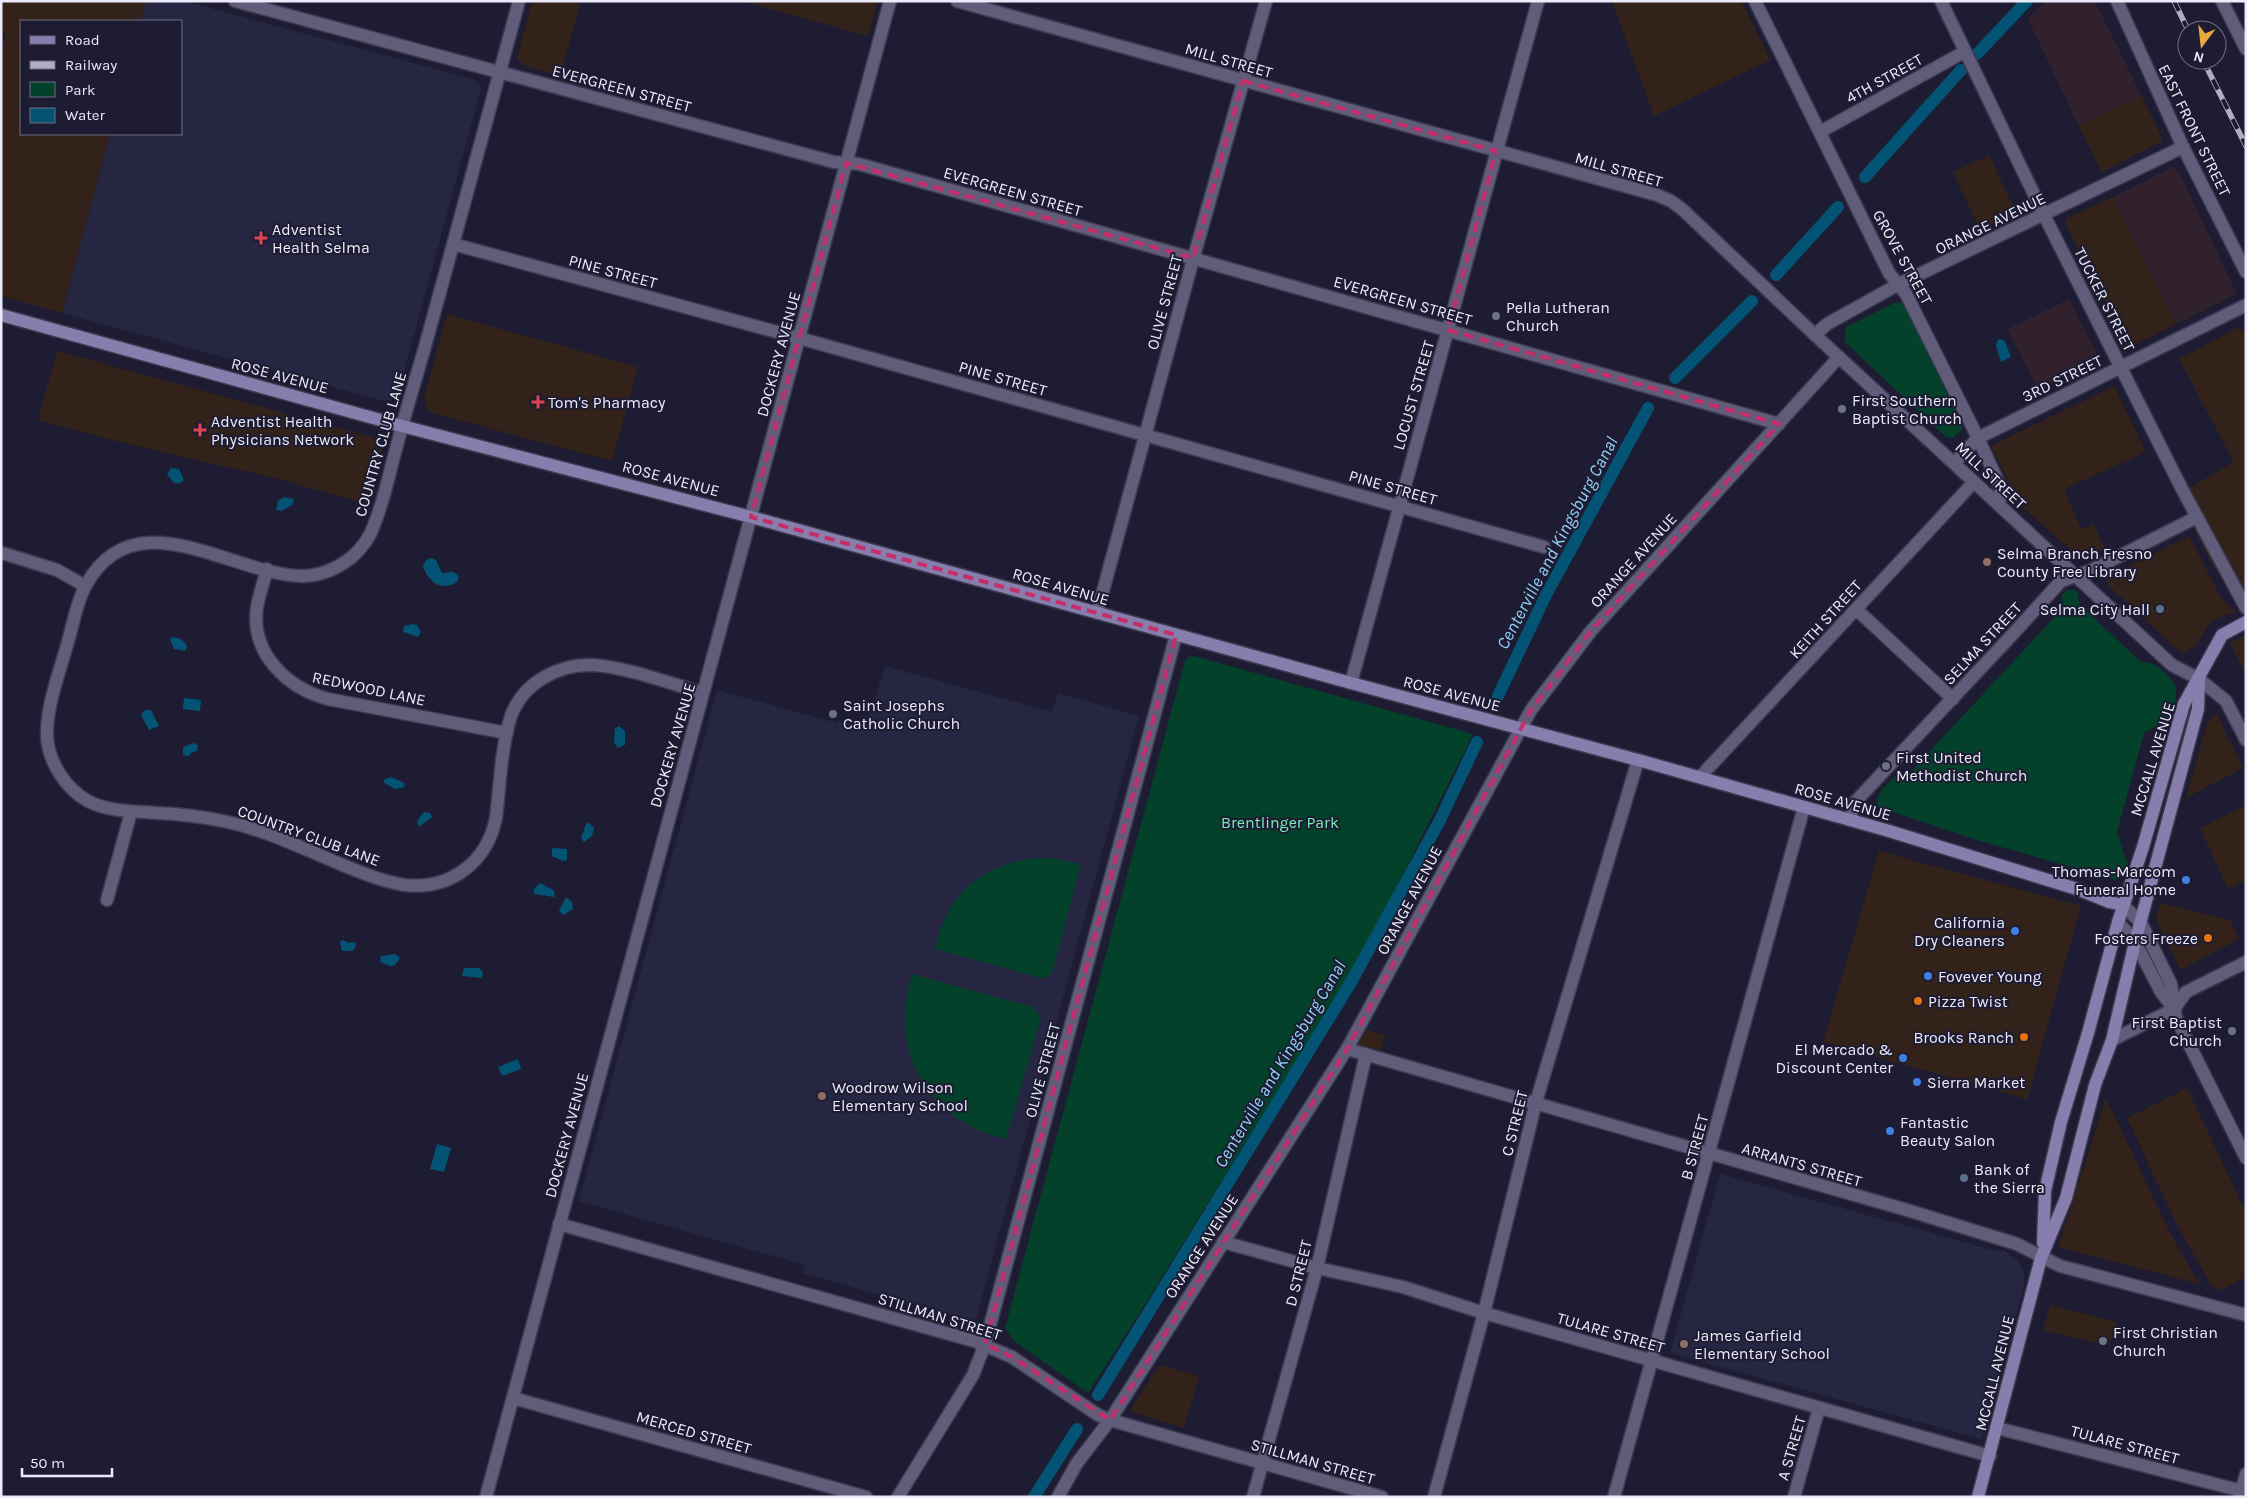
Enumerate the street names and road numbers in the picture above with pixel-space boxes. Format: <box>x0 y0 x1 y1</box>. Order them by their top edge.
street label: MILL STREET <box>1183 39 1275 82</box>
street label: 4TH STREET <box>1842 50 1926 107</box>
street label: EVERGREEN STREET <box>550 61 693 116</box>
street label: EAST FRONT STREET <box>2154 61 2235 199</box>
street label: MILL STREET <box>1573 148 1665 191</box>
street label: EVERGREEN STREET <box>941 163 1084 220</box>
street label: ORANGE AVENUE <box>1932 189 2049 258</box>
street label: GROVE STREET <box>1869 206 1936 308</box>
street label: TUCKER STREET <box>2070 244 2139 354</box>
street label: PINE STREET <box>567 251 659 292</box>
street label: OLIVE STREET <box>1143 253 1186 352</box>
street label: EVERGREEN STREET <box>1331 272 1474 329</box>
street label: DOCKERY AVENUE <box>753 289 804 419</box>
street label: LOCUST STREET <box>1389 338 1438 452</box>
street label: 3RD STREET <box>2019 351 2106 406</box>
street label: ROSE AVENUE <box>229 353 330 398</box>
street label: PINE STREET <box>957 357 1049 400</box>
street label: COUNTRY CLUB LANE <box>351 369 410 519</box>
street label: MILL STREET <box>1951 438 2030 513</box>
street label: ROSE AVENUE <box>620 456 721 501</box>
street label: PINE STREET <box>1347 466 1439 509</box>
street label: ORANGE AVENUE <box>1586 509 1681 611</box>
street label: ROSE AVENUE <box>1010 564 1111 609</box>
street label: KEITH STREET <box>1785 576 1866 663</box>
street label: SELMA STREET <box>1939 598 2026 689</box>
street label: REDWOOD LANE <box>311 667 427 710</box>
street label: ROSE AVENUE <box>1401 671 1502 716</box>
street label: DOCKERY AVENUE <box>646 681 699 810</box>
street label: MCCALL AVENUE <box>2126 700 2179 818</box>
street label: ROSE AVENUE <box>1792 779 1893 824</box>
street label: COUNTRY CLUB LANE <box>235 801 383 870</box>
street label: ORANGE AVENUE <box>1373 843 1446 958</box>
street label: OLIVE STREET <box>1021 1021 1064 1120</box>
street label: DOCKERY AVENUE <box>541 1070 592 1200</box>
street label: C STREET <box>1497 1088 1532 1158</box>
street label: B STREET <box>1677 1112 1712 1182</box>
street label: ARRANTS STREET <box>1740 1138 1864 1191</box>
street label: ORANGE AVENUE <box>1161 1191 1242 1302</box>
street label: D STREET <box>1281 1238 1316 1308</box>
street label: STILLMAN STREET <box>876 1289 1004 1344</box>
street label: TULARE STREET <box>1555 1308 1667 1357</box>
street label: MCCALL AVENUE <box>1971 1313 2018 1433</box>
street label: MERCED STREET <box>634 1407 754 1458</box>
street label: A STREET <box>1773 1414 1810 1483</box>
street label: TULARE STREET <box>2069 1421 2181 1468</box>
street label: STILLMAN STREET <box>1249 1435 1377 1488</box>

